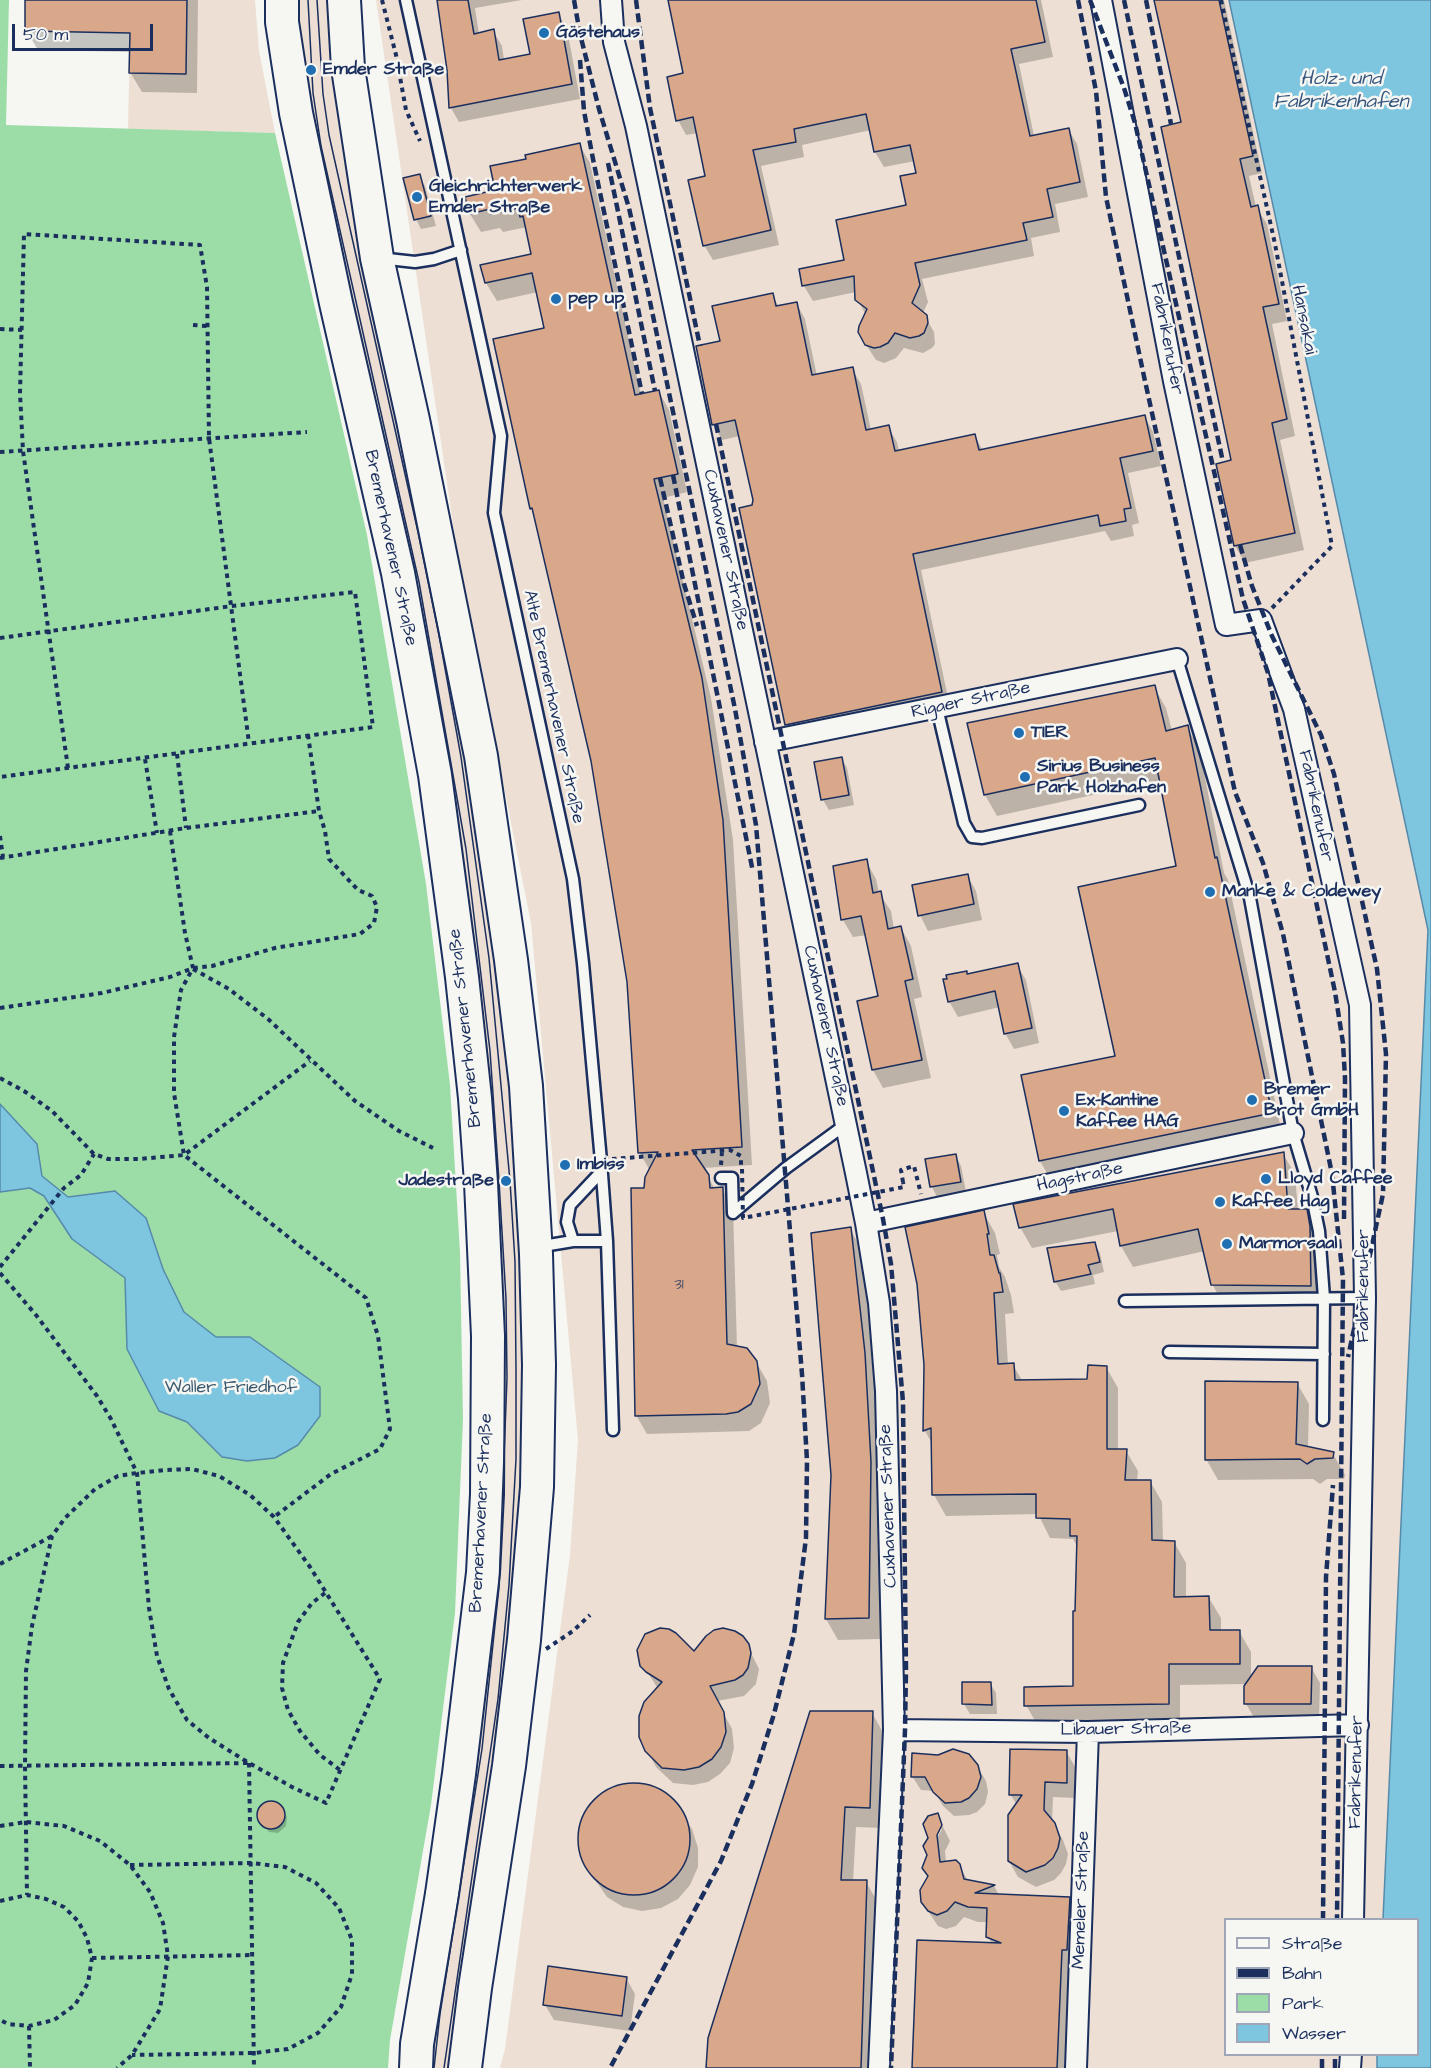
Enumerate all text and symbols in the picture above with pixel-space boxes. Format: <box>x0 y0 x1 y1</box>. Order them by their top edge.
scale bar <box>15 12 156 50</box>
text: 50 m <box>23 22 68 47</box>
place label: Gästehaus <box>556 22 640 44</box>
marker: Gästehaus <box>537 26 551 40</box>
place label: Emder Straße <box>323 59 444 81</box>
marker: Emder Straße <box>304 63 318 77</box>
water label: Holz- und Fabrikenhafen <box>1273 68 1409 115</box>
place label: Gleichrichterwerk Emder Straße <box>429 176 582 219</box>
marker: Gleichrichterwerk Emder Straße <box>410 190 424 204</box>
street label: Fabrikenufer <box>1145 281 1187 397</box>
street label: Hansakai <box>1286 283 1320 357</box>
place label: pep up <box>568 288 624 310</box>
marker: pep up <box>549 292 563 306</box>
street label: Bremerhavener Straße <box>359 448 421 648</box>
street label: Cuxhavener Straße <box>697 468 753 632</box>
street label: Alte Bremerhavener Straße <box>518 588 588 826</box>
street label: Rigaer Straße <box>909 678 1033 724</box>
place label: TIER <box>1031 722 1068 744</box>
marker: TIER <box>1012 726 1026 740</box>
street label: Fabrikenufer <box>1293 748 1337 864</box>
place label: Sirius Business Park Holzhafen <box>1037 756 1166 798</box>
marker: Sirius Business Park Holzhafen <box>1018 770 1032 784</box>
place label: Manke & Coldewey <box>1222 881 1381 903</box>
marker: Manke & Coldewey <box>1203 885 1217 899</box>
street label: Bremerhavener Straße <box>445 928 487 1128</box>
street label: Cuxhavener Straße <box>797 944 853 1108</box>
place label: Bremer Brot GmbH <box>1264 1079 1359 1122</box>
place label: Ex-Kantine Kaffee HAG <box>1076 1090 1179 1132</box>
marker: Bremer Brot GmbH <box>1245 1093 1259 1107</box>
marker: Ex-Kantine Kaffee HAG <box>1057 1104 1071 1118</box>
place label: Imbiss <box>577 1154 625 1176</box>
marker: Imbiss <box>558 1158 572 1172</box>
street label: Hagstraße <box>1035 1158 1125 1198</box>
place label: Lloyd Caffee <box>1278 1168 1392 1190</box>
place label: Jadestraße <box>398 1170 494 1192</box>
marker: Lloyd Caffee <box>1259 1172 1273 1186</box>
marker: Jadestraße <box>499 1174 513 1188</box>
place label: Kaffee Hag <box>1232 1191 1329 1213</box>
marker: Kaffee Hag <box>1213 1195 1227 1209</box>
street label: Fabrikenufer <box>1353 1229 1375 1343</box>
place label: Marmorsaal <box>1239 1233 1337 1255</box>
marker: Marmorsaal <box>1220 1237 1234 1251</box>
house number: 31 <box>674 1277 684 1295</box>
park label: Waller Friedhof <box>165 1377 297 1399</box>
street label: Bremerhavener Straße <box>466 1413 498 1613</box>
street label: Cuxhavener Straße <box>875 1424 903 1588</box>
street label: Fabrikenufer <box>1345 1715 1369 1829</box>
street label: Libauer Straße <box>1060 1718 1192 1742</box>
street label: Memeler Straße <box>1069 1830 1095 1970</box>
legend <box>1224 1918 1419 2056</box>
text: Straße <box>1282 1931 1342 1956</box>
text: Bahn <box>1282 1961 1322 1986</box>
text: Park <box>1282 1991 1324 2016</box>
text: Wasser <box>1282 2021 1346 2046</box>

